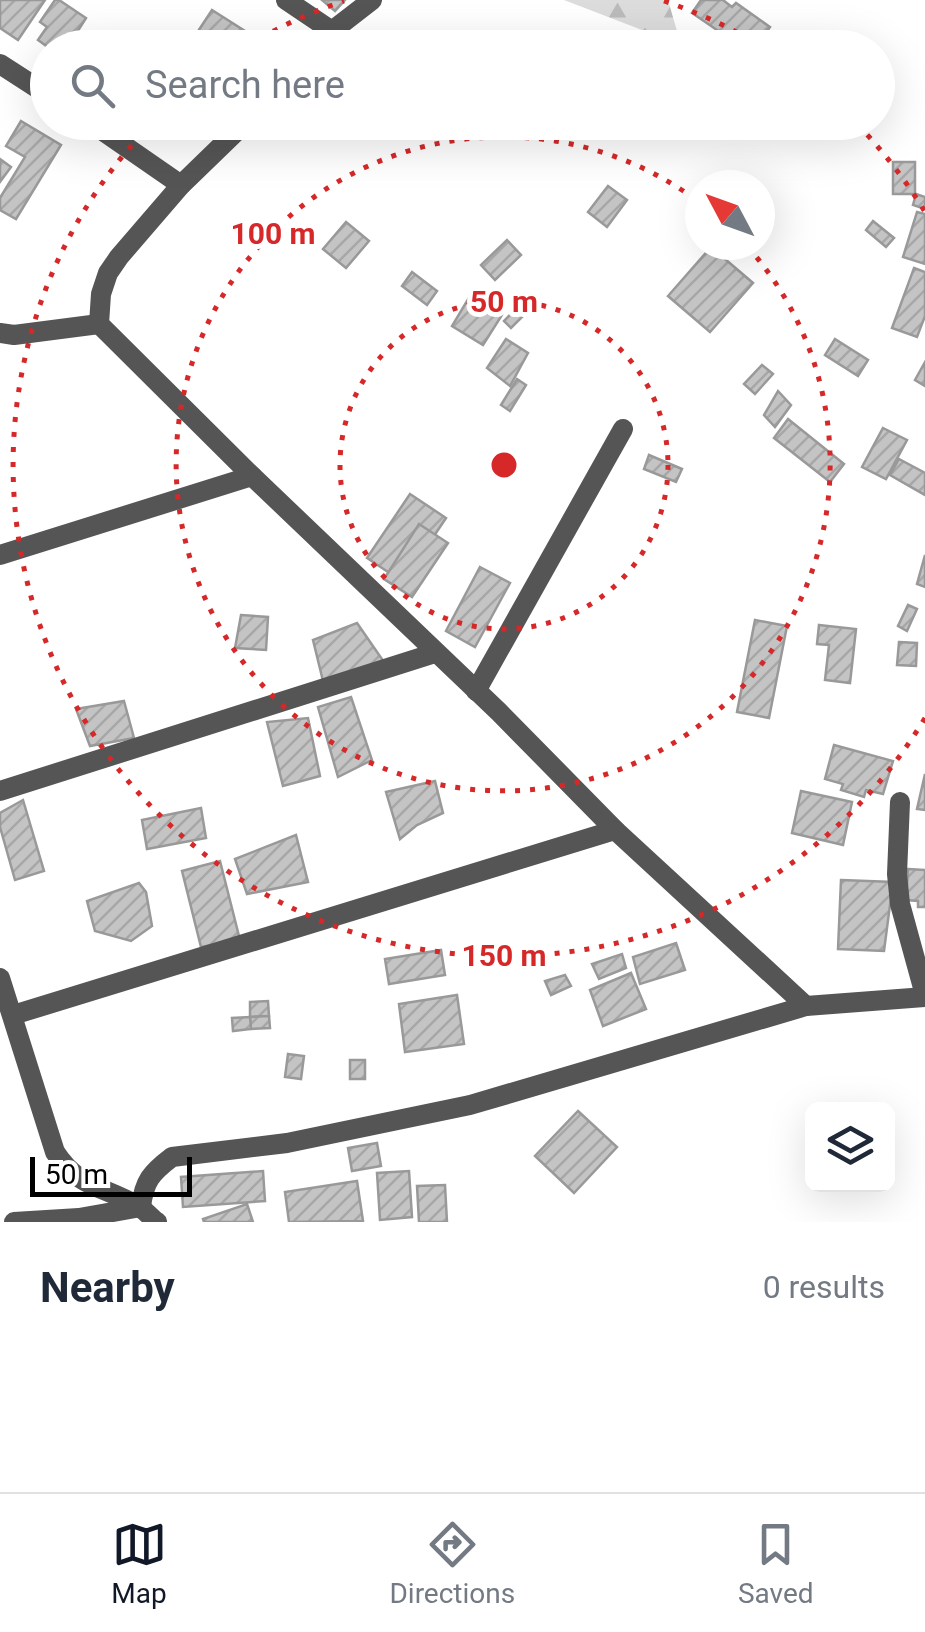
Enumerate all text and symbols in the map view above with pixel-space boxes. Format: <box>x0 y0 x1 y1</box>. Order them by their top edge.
search box <box>30 30 895 140</box>
icon: search <box>65 58 120 113</box>
text: Search here <box>145 63 345 107</box>
north arrow <box>685 170 775 260</box>
text: 100 m <box>230 216 316 251</box>
text: 50 m <box>470 284 538 319</box>
centre of rings <box>486 447 522 483</box>
text: 150 m <box>461 938 547 973</box>
map controls <box>805 1102 895 1192</box>
button: layers <box>805 1102 895 1192</box>
scale bar <box>30 1152 192 1196</box>
text: 50 m <box>45 1158 108 1191</box>
text: Nearby <box>40 1263 175 1312</box>
text: 0 results <box>763 1268 885 1306</box>
tab: Map <box>111 1517 167 1610</box>
tab: Directions <box>389 1517 515 1610</box>
tab: Saved <box>738 1517 814 1610</box>

